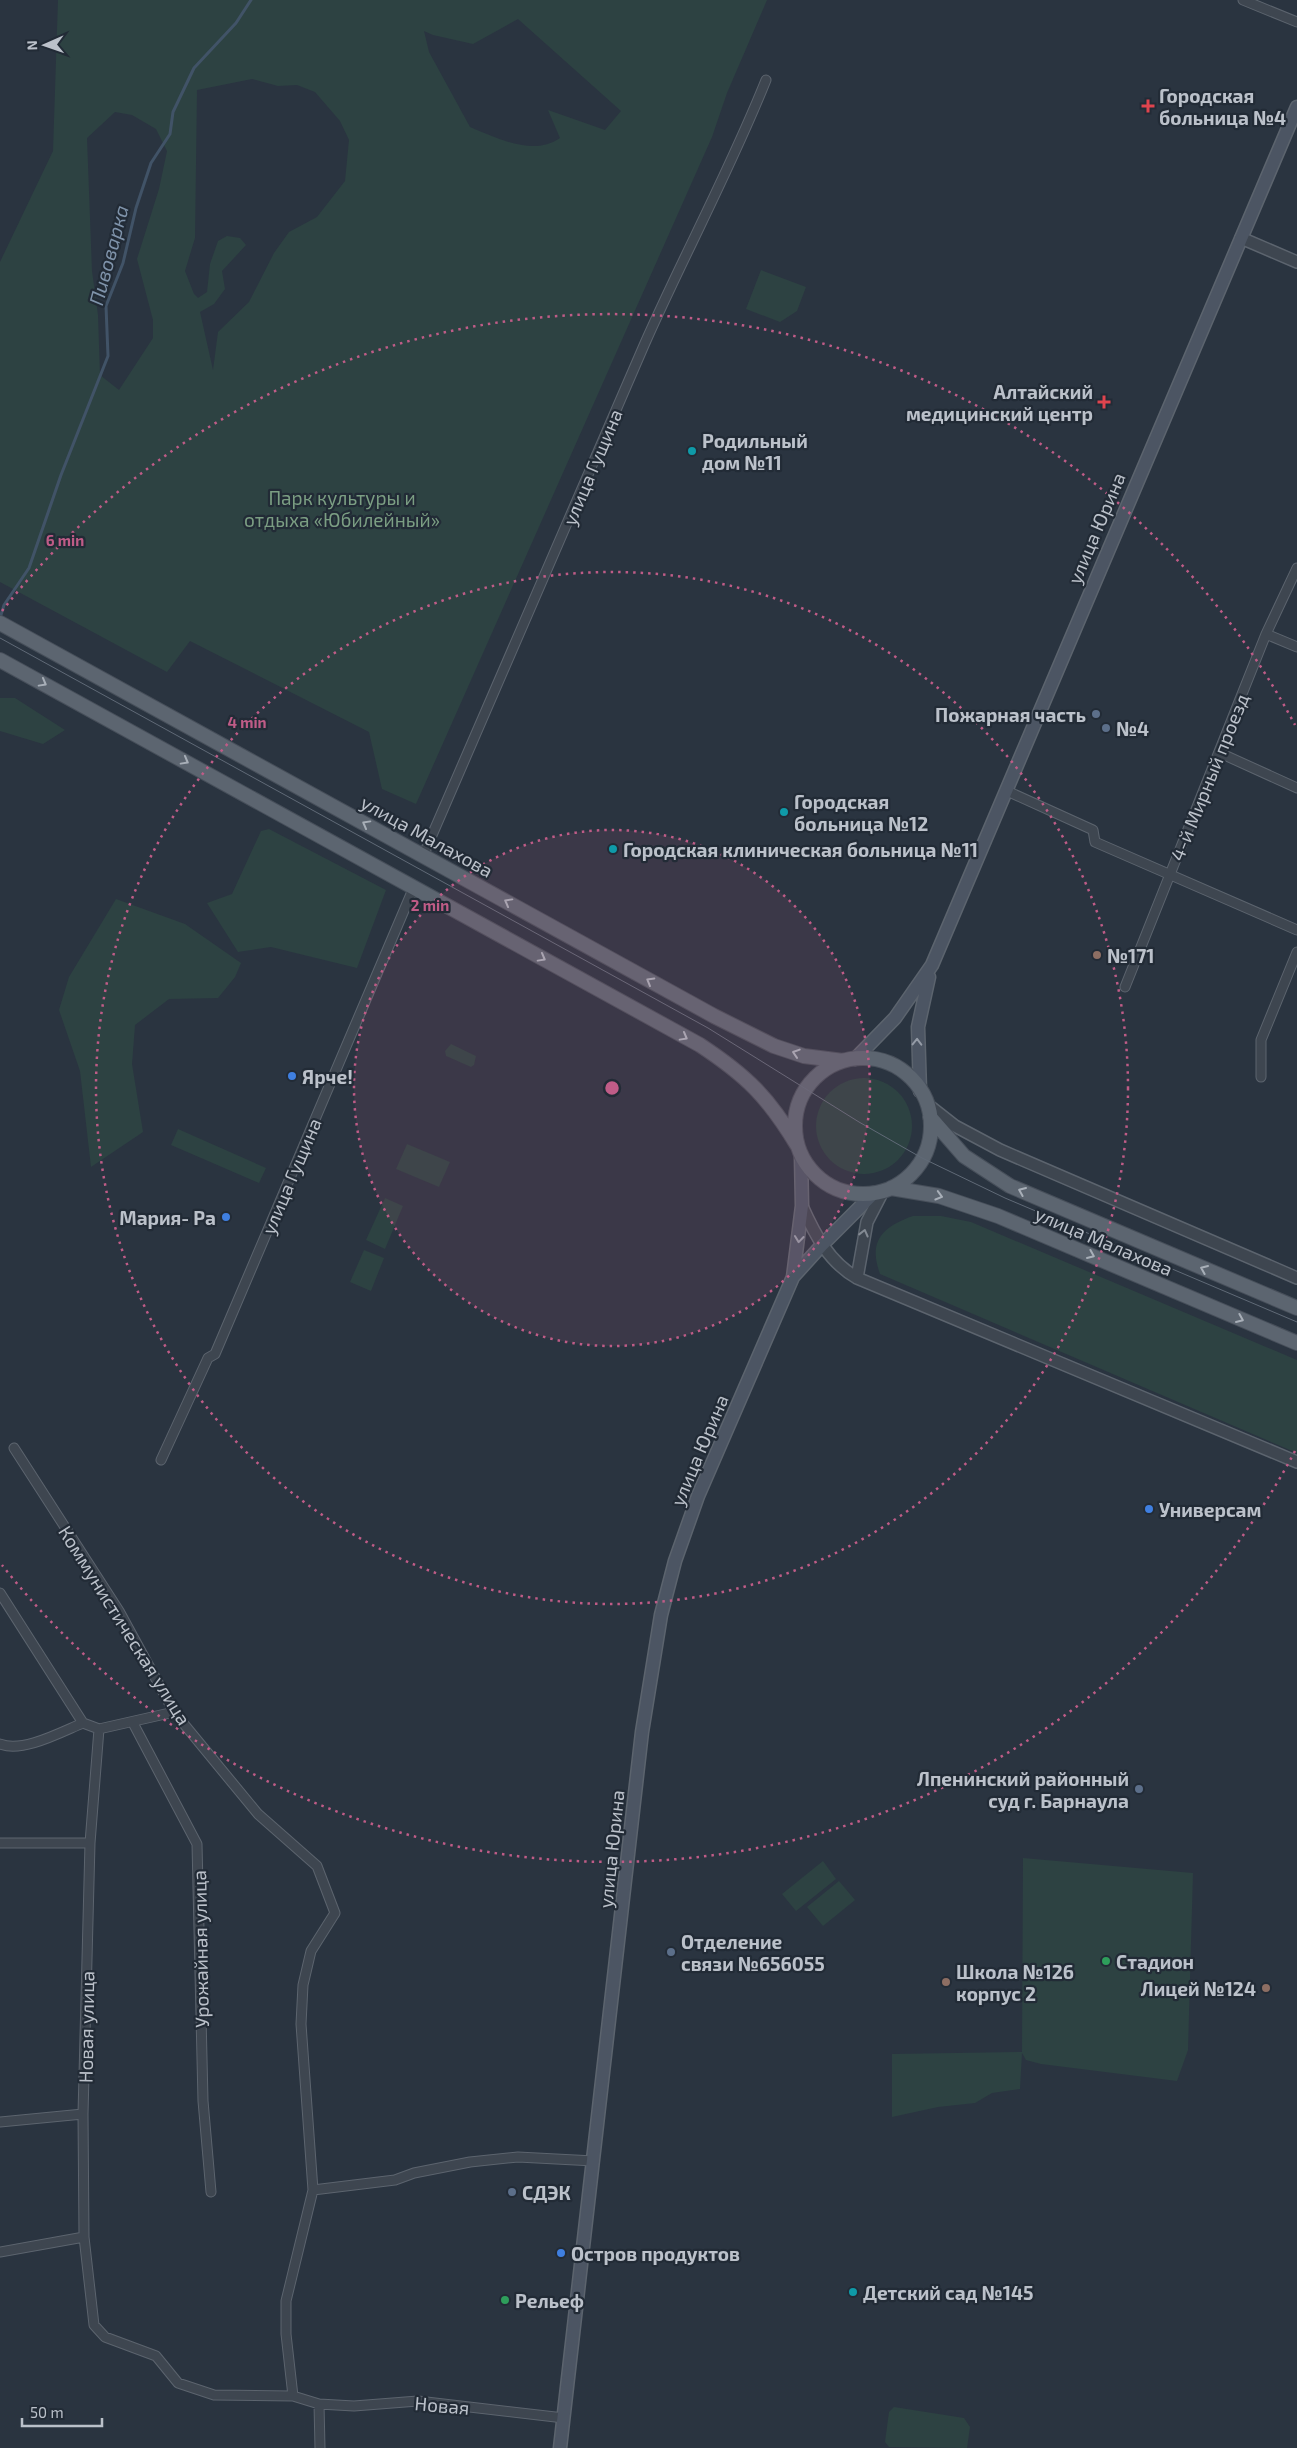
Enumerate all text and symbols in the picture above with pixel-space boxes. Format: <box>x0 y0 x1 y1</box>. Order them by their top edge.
north arrow <box>20 20 70 70</box>
text: N <box>23 40 40 51</box>
place label: Городская больница №4 <box>1159 84 1286 129</box>
marker: Городская больница №4 <box>1141 99 1155 113</box>
water label: Пивоварка <box>83 202 133 308</box>
place label: Алтайский медицинский центр <box>906 380 1093 425</box>
marker: Алтайский медицинский центр <box>1097 395 1111 409</box>
street label: улица Гущина <box>557 405 628 529</box>
place label: Родильный дом №11 <box>702 429 808 474</box>
marker: Родильный дом №11 <box>686 445 698 457</box>
street label: улица Юрина <box>1062 469 1131 588</box>
park label: Парк культуры и отдыха «Юбилейный» <box>244 486 440 531</box>
text: 6 min <box>46 531 84 549</box>
one-way arrow <box>37 677 46 687</box>
street label: 4-й Мирный проезд <box>1165 690 1253 864</box>
place label: Пожарная часть <box>935 703 1086 726</box>
marker: Пожарная часть <box>1090 708 1102 720</box>
text: 4 min <box>227 713 267 731</box>
place label: №4 <box>1116 717 1149 740</box>
marker: №4 <box>1100 722 1112 734</box>
one-way arrow <box>180 755 189 765</box>
street label: улица Малахова <box>356 790 497 883</box>
place label: Городская больница №12 <box>794 790 928 835</box>
marker: Городская больница №12 <box>778 806 790 818</box>
one-way arrow <box>362 820 371 830</box>
place label: Городская клиническая больница №11 <box>623 838 978 861</box>
marker: Городская клиническая больница №11 <box>607 843 619 855</box>
text: 2 min <box>411 896 449 914</box>
one-way arrow <box>504 899 513 909</box>
place label: №171 <box>1107 944 1155 967</box>
marker: №171 <box>1091 949 1103 961</box>
one-way arrow <box>537 952 546 962</box>
one-way arrow <box>647 977 656 987</box>
one-way arrow <box>679 1031 688 1041</box>
one-way arrow <box>912 1038 923 1046</box>
one-way arrow <box>792 1049 800 1059</box>
place label: Ярче! <box>302 1065 353 1088</box>
marker: Ярче! <box>286 1070 298 1082</box>
centre of rings <box>603 1079 621 1097</box>
street label: улица Гущина <box>256 1114 327 1238</box>
one-way arrow <box>1018 1187 1027 1198</box>
one-way arrow <box>935 1191 943 1201</box>
street label: улица Малахова <box>1031 1202 1176 1281</box>
place label: Мария- Ра <box>119 1206 216 1229</box>
marker: Мария- Ра <box>220 1211 232 1223</box>
one-way arrow <box>859 1229 869 1237</box>
one-way arrow <box>794 1235 805 1243</box>
one-way arrow <box>1086 1249 1095 1260</box>
one-way arrow <box>1200 1264 1209 1275</box>
one-way arrow <box>1235 1313 1244 1323</box>
street label: улица Юрина <box>665 1391 734 1510</box>
place label: Универсам <box>1159 1498 1261 1521</box>
marker: Универсам <box>1143 1503 1155 1515</box>
street label: Коммунистическая улица <box>53 1521 196 1729</box>
place label: Лпенинский районный суд г. Барнаула <box>917 1767 1129 1812</box>
marker: Лпенинский районный суд г. Барнаула <box>1133 1783 1145 1795</box>
street label: улица Юрина <box>593 1789 630 1909</box>
street label: Урожайная улица <box>187 1870 214 2028</box>
place label: Отделение связи №656055 <box>681 1930 825 1975</box>
marker: Отделение связи №656055 <box>665 1946 677 1958</box>
place label: Стадион <box>1116 1950 1194 1973</box>
marker: Стадион <box>1100 1955 1112 1967</box>
place label: Школа №126 корпус 2 <box>956 1960 1074 2005</box>
street label: Новая улица <box>74 1971 99 2083</box>
marker: Школа №126 корпус 2 <box>940 1976 952 1988</box>
place label: Лицей №124 <box>1141 1977 1256 2000</box>
marker: Лицей №124 <box>1260 1982 1272 1994</box>
place label: СДЭК <box>522 2181 571 2204</box>
marker: СДЭК <box>506 2186 518 2198</box>
place label: Остров продуктов <box>571 2242 740 2265</box>
marker: Остров продуктов <box>555 2247 567 2259</box>
place label: Детский сад №145 <box>863 2281 1033 2304</box>
marker: Детский сад №145 <box>847 2286 859 2298</box>
place label: Рельеф <box>515 2289 584 2312</box>
marker: Рельеф <box>499 2294 511 2306</box>
street label: Новая <box>414 2391 470 2419</box>
scale bar <box>22 2396 102 2428</box>
text: 50 m <box>30 2403 64 2421</box>

